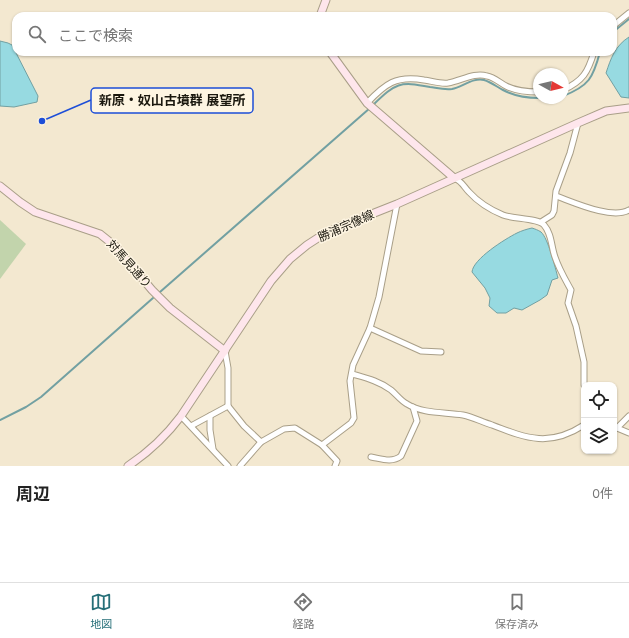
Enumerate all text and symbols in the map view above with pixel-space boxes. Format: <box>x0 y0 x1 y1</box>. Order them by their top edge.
search box <box>12 12 617 56</box>
icon: search <box>26 23 48 45</box>
text: ここで検索 <box>58 27 133 45</box>
north arrow <box>533 68 569 104</box>
callout: 新原・奴山古墳群 展望所 <box>91 88 253 113</box>
text: 新原・奴山古墳群 展望所 <box>99 93 245 108</box>
street label: 勝浦宗像線 <box>316 207 376 245</box>
street label: 対馬見通り <box>104 237 154 291</box>
map controls <box>581 382 617 454</box>
button: locate <box>581 382 617 418</box>
button: layers <box>581 418 617 454</box>
text: 周辺 <box>16 484 50 504</box>
text: 0件 <box>592 486 613 501</box>
tab: 地図 <box>90 591 112 631</box>
tab: 経路 <box>292 591 314 631</box>
tab: 保存済み <box>495 591 539 631</box>

